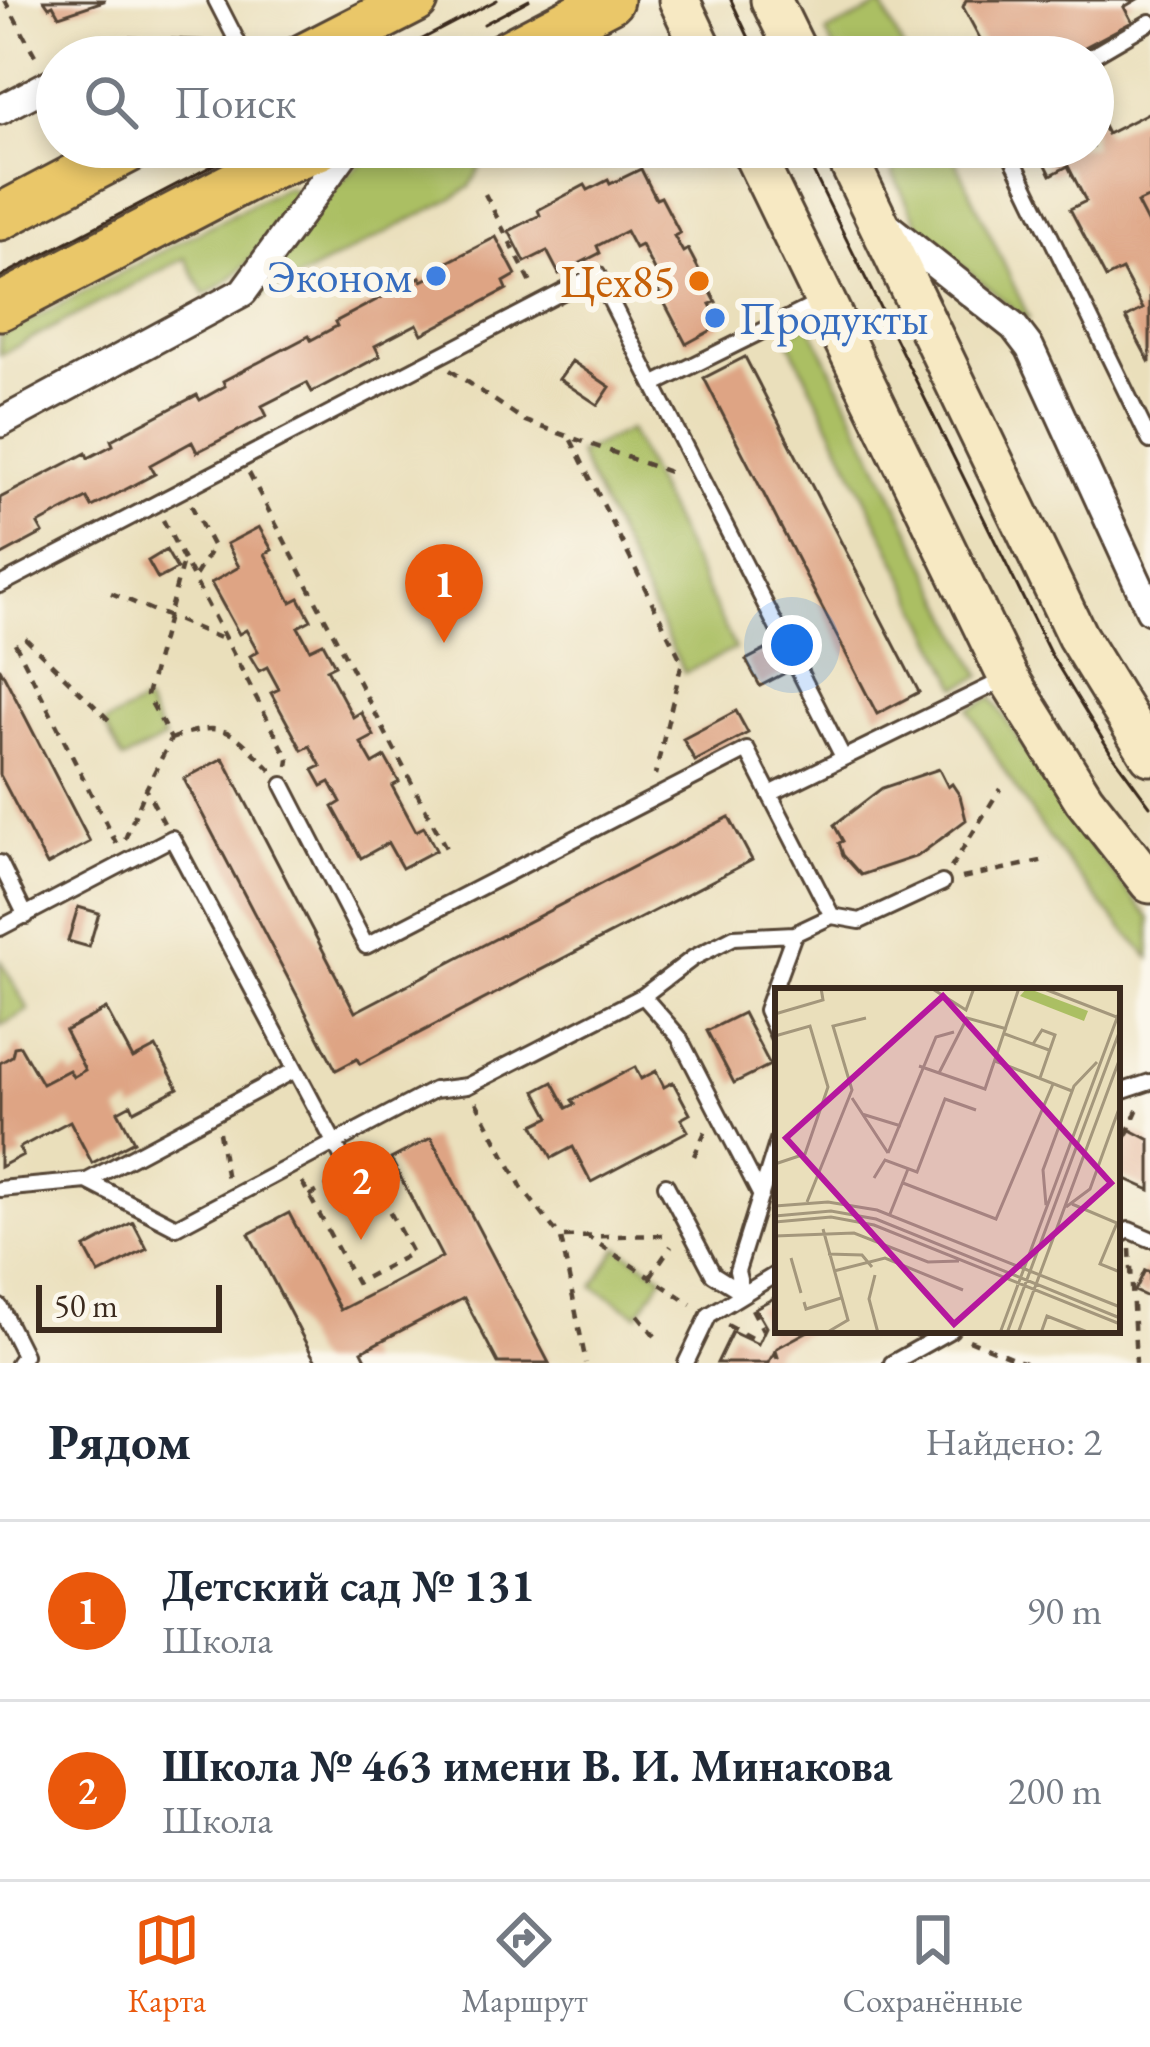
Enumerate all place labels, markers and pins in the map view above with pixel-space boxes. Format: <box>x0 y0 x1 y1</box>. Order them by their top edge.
place label: Эконом <box>266 247 412 305</box>
place label: Цех85 <box>561 252 675 310</box>
marker: Эконом <box>423 263 449 289</box>
marker: Цех85 <box>686 268 712 294</box>
place label: Продукты <box>739 289 928 347</box>
marker: Продукты <box>702 305 728 331</box>
pin: 1 <box>405 544 483 643</box>
pin: 2 <box>322 1141 400 1240</box>

